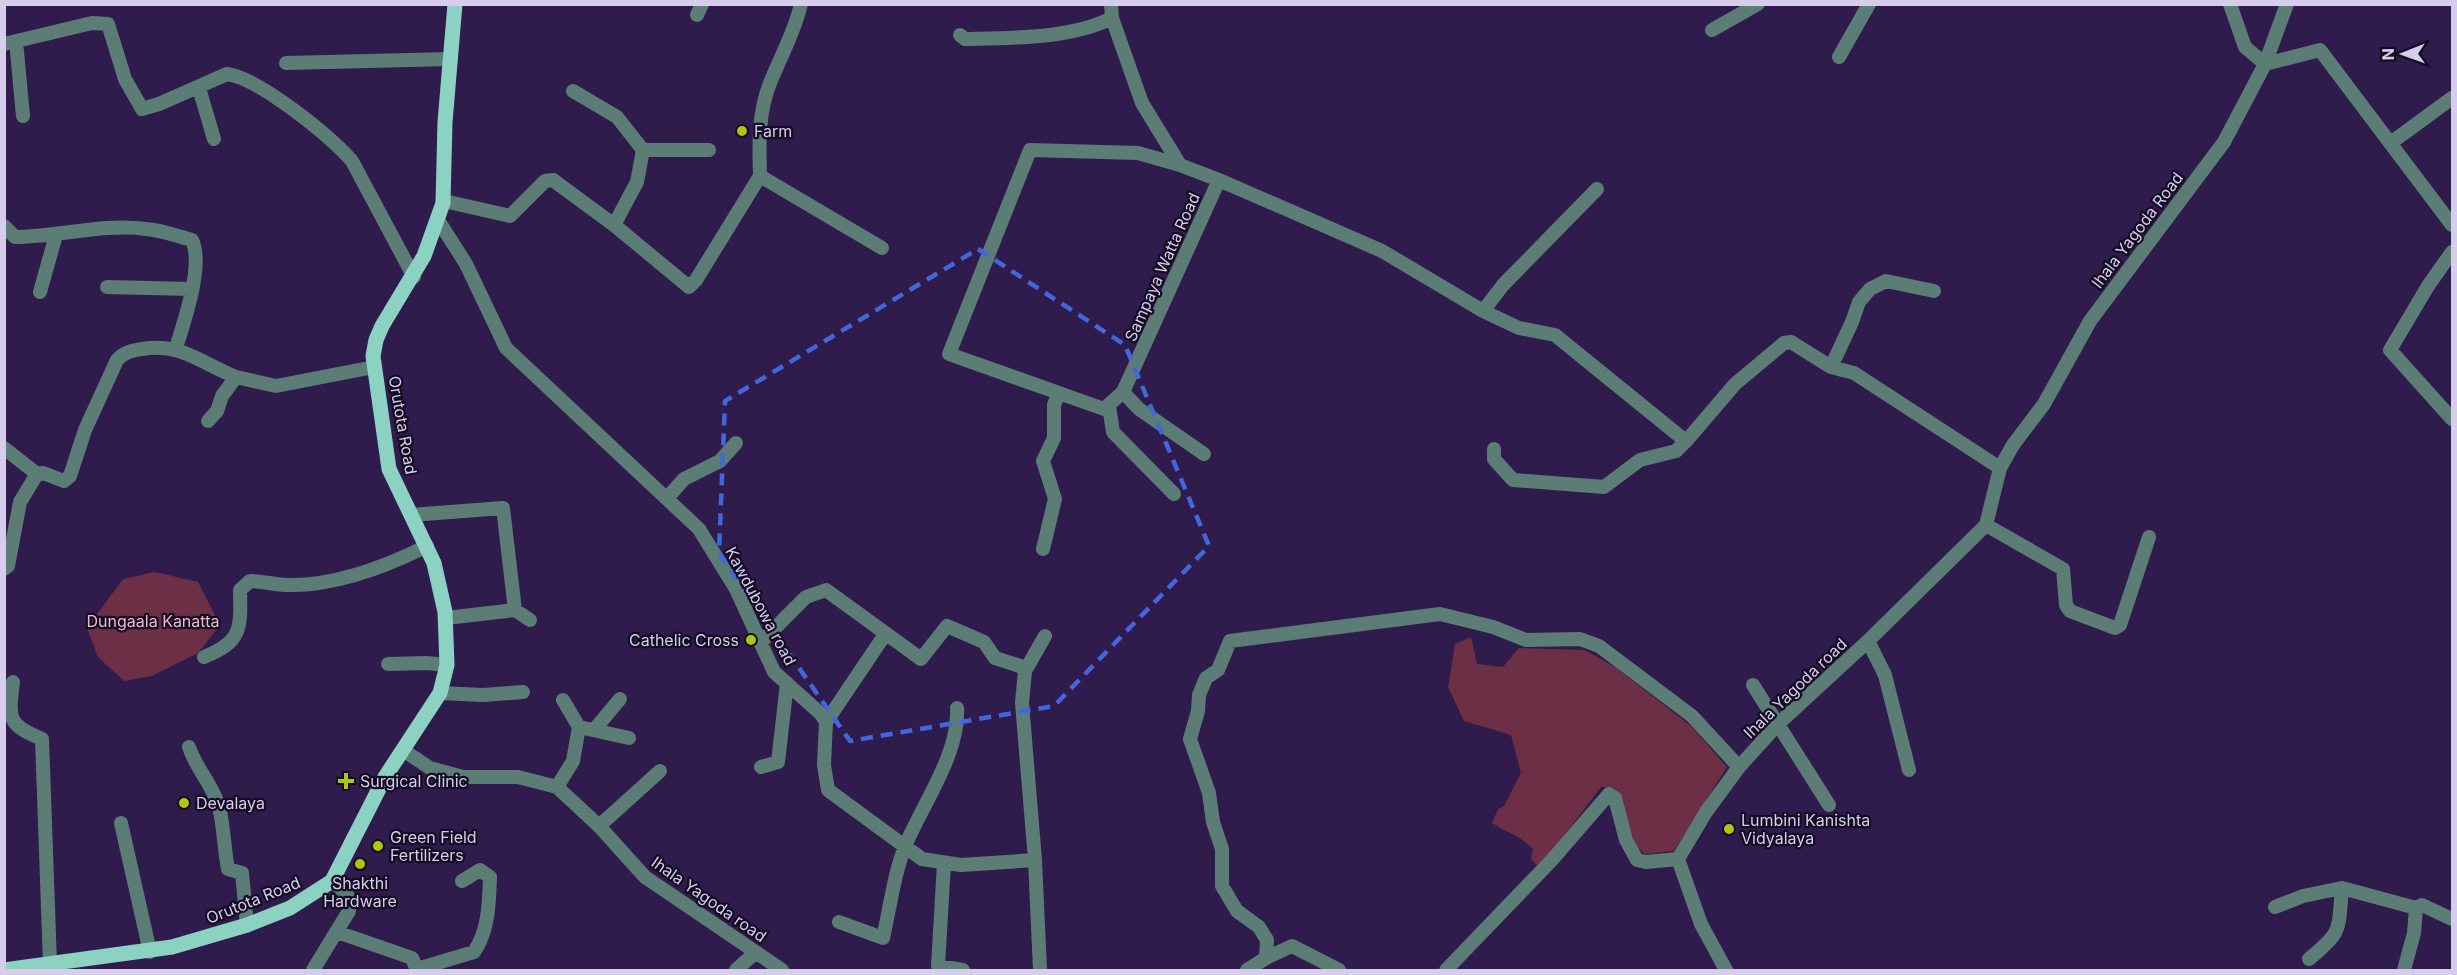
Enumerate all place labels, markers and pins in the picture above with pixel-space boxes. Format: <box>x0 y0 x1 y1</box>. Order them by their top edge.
place label: Farm <box>754 121 792 141</box>
marker: Farm <box>735 124 749 138</box>
place label: Cathelic Cross <box>629 630 739 650</box>
marker: Cathelic Cross <box>744 633 758 647</box>
place label: Surgical Clinic <box>360 771 468 791</box>
marker: Surgical Clinic <box>337 772 355 790</box>
place label: Devalaya <box>196 793 265 813</box>
marker: Devalaya <box>177 796 191 810</box>
place label: Lumbini Kanishta Vidyalaya <box>1741 810 1870 848</box>
marker: Lumbini Kanishta Vidyalaya <box>1722 822 1736 836</box>
place label: Green Field Fertilizers <box>390 827 477 865</box>
marker: Green Field Fertilizers <box>371 839 385 853</box>
marker: Shakthi Hardware <box>353 857 367 871</box>
place label: Shakthi Hardware <box>323 873 397 911</box>

